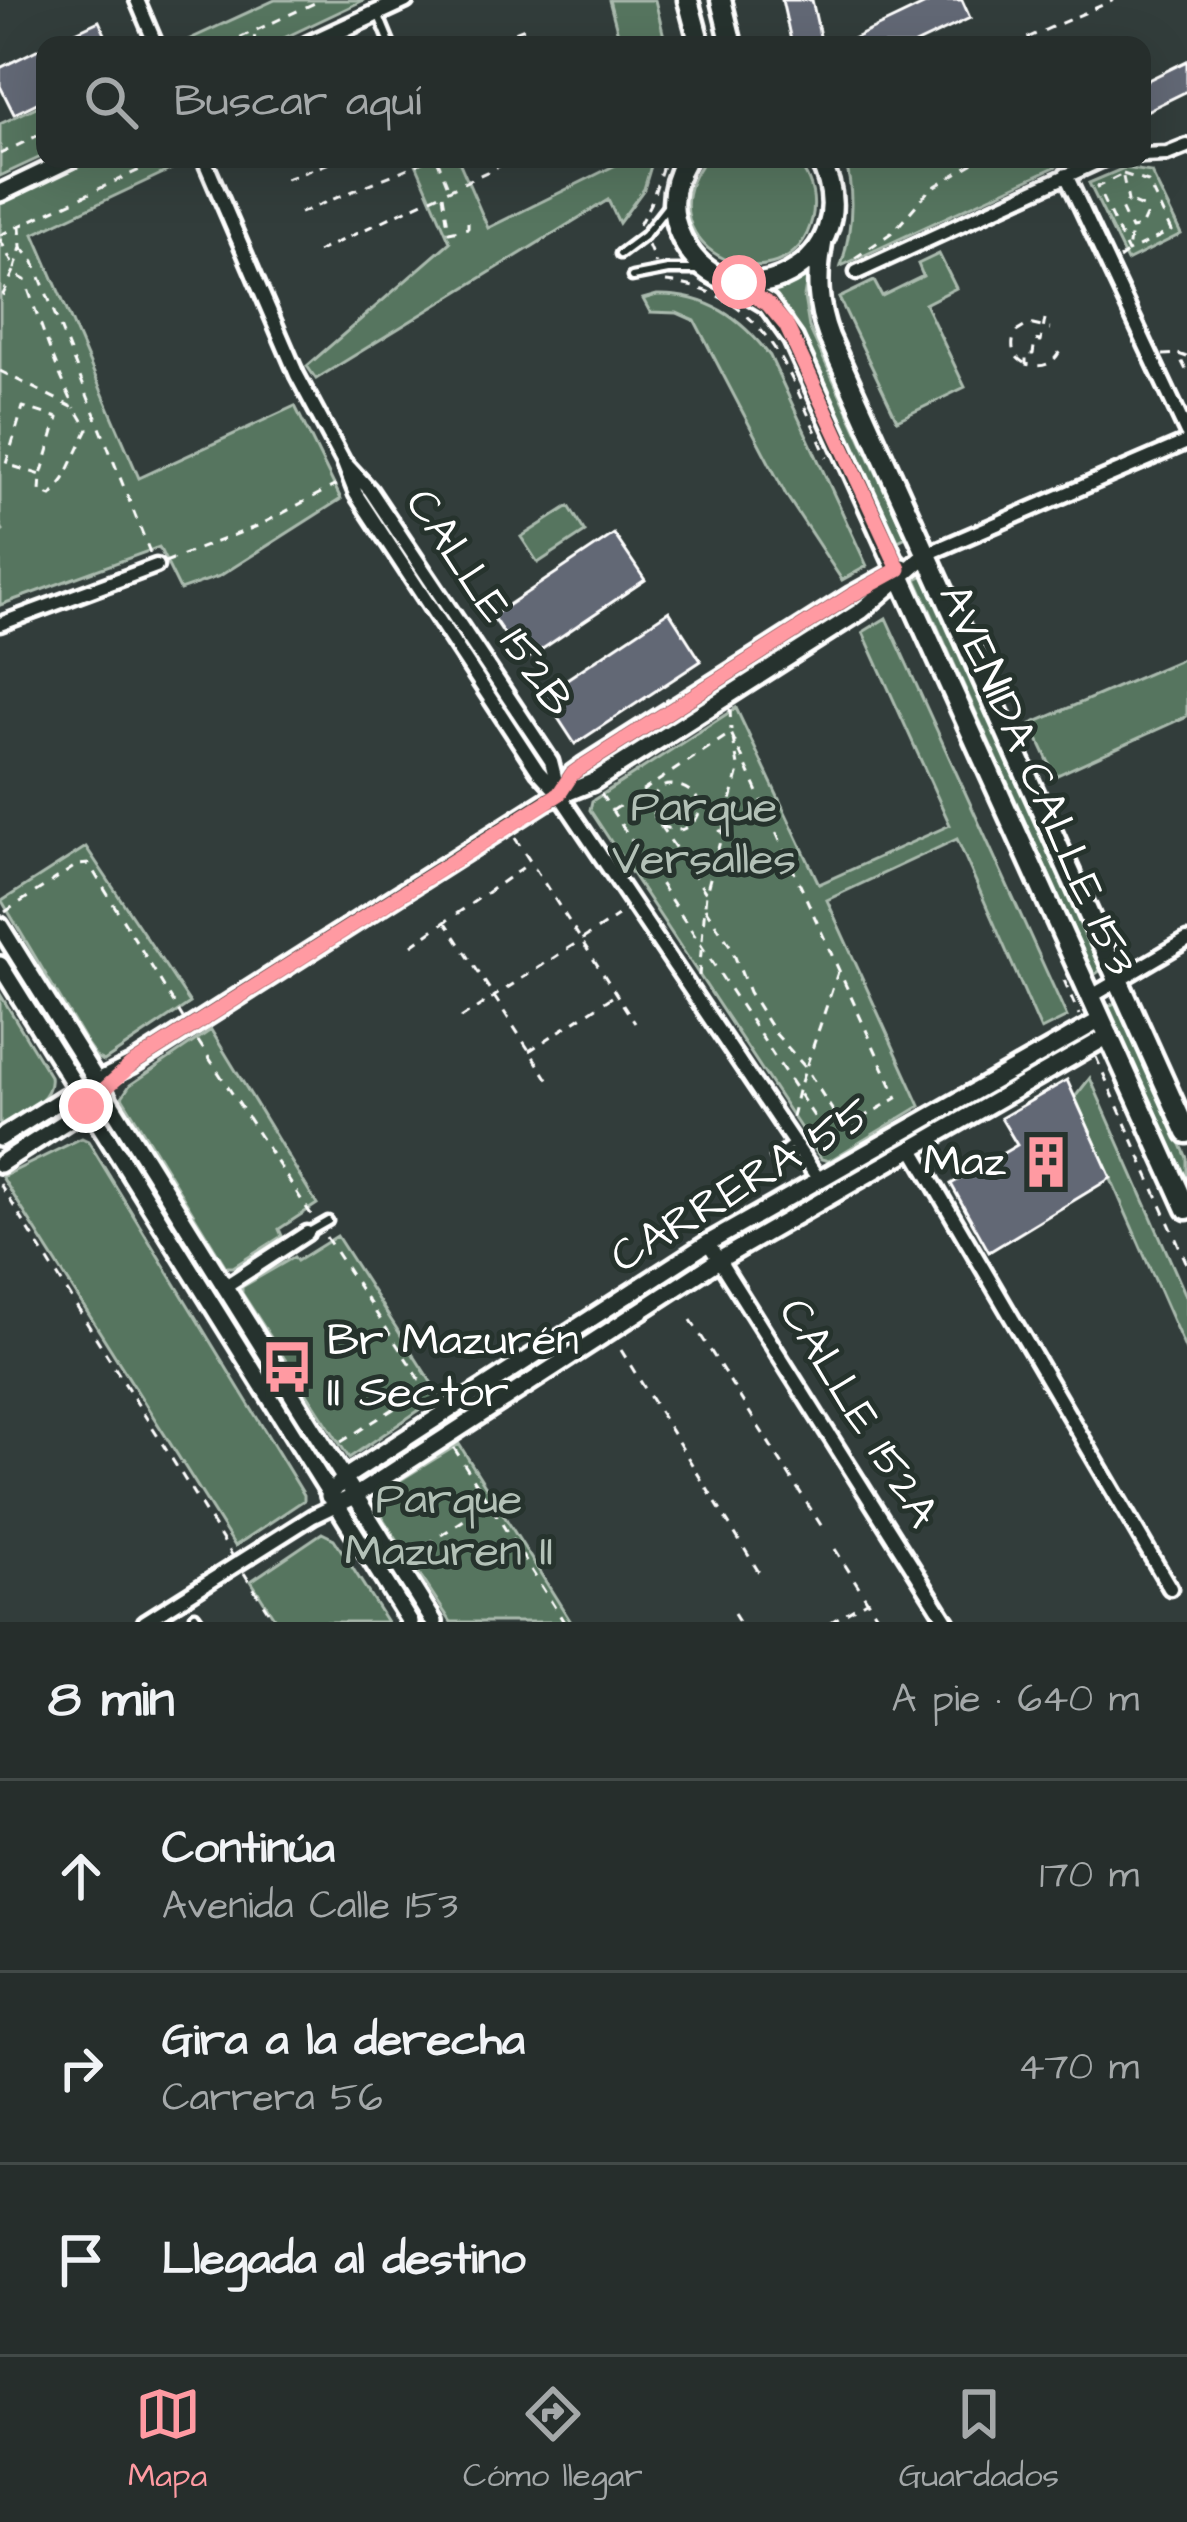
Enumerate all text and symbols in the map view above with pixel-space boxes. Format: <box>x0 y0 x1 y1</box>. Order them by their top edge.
search box <box>36 36 1151 168</box>
icon: search <box>78 69 144 135</box>
text: Buscar aquí <box>174 71 421 133</box>
route start <box>712 255 766 309</box>
street label: CALLE 152B <box>390 477 588 729</box>
street label: AVENIDA CALLE 153 <box>923 574 1151 986</box>
park label: Parque Versalles <box>612 777 796 891</box>
route end <box>59 1079 113 1133</box>
street label: CARRERA 55 <box>599 1084 883 1288</box>
place label: Maz <box>924 1131 1006 1193</box>
building icon: Maz <box>1017 1133 1075 1191</box>
street label: CALLE 152A <box>763 1286 953 1540</box>
place label: Br Mazurén II Sector <box>327 1310 579 1424</box>
bus stop icon: Br Mazurén II Sector <box>258 1338 316 1396</box>
park label: Parque Mazuren II <box>345 1469 553 1583</box>
text: 8 min <box>48 1665 174 1736</box>
text: A pie · 640 m <box>891 1673 1139 1727</box>
text: Continúa <box>162 1818 335 1880</box>
icon: ahead <box>48 1843 114 1909</box>
text: 170 m <box>1039 1849 1139 1903</box>
text: Avenida Calle 153 <box>162 1880 458 1934</box>
text: Gira a la derecha <box>162 2010 525 2072</box>
icon: right <box>48 2035 114 2101</box>
text: 470 m <box>1018 2041 1139 2095</box>
text: Carrera 56 <box>162 2072 383 2126</box>
icon: arrive <box>48 2227 114 2293</box>
text: Llegada al destino <box>162 2229 525 2291</box>
tab: Mapa <box>128 2381 207 2499</box>
tab: Cómo llegar <box>463 2381 643 2499</box>
tab: Guardados <box>899 2381 1059 2499</box>

